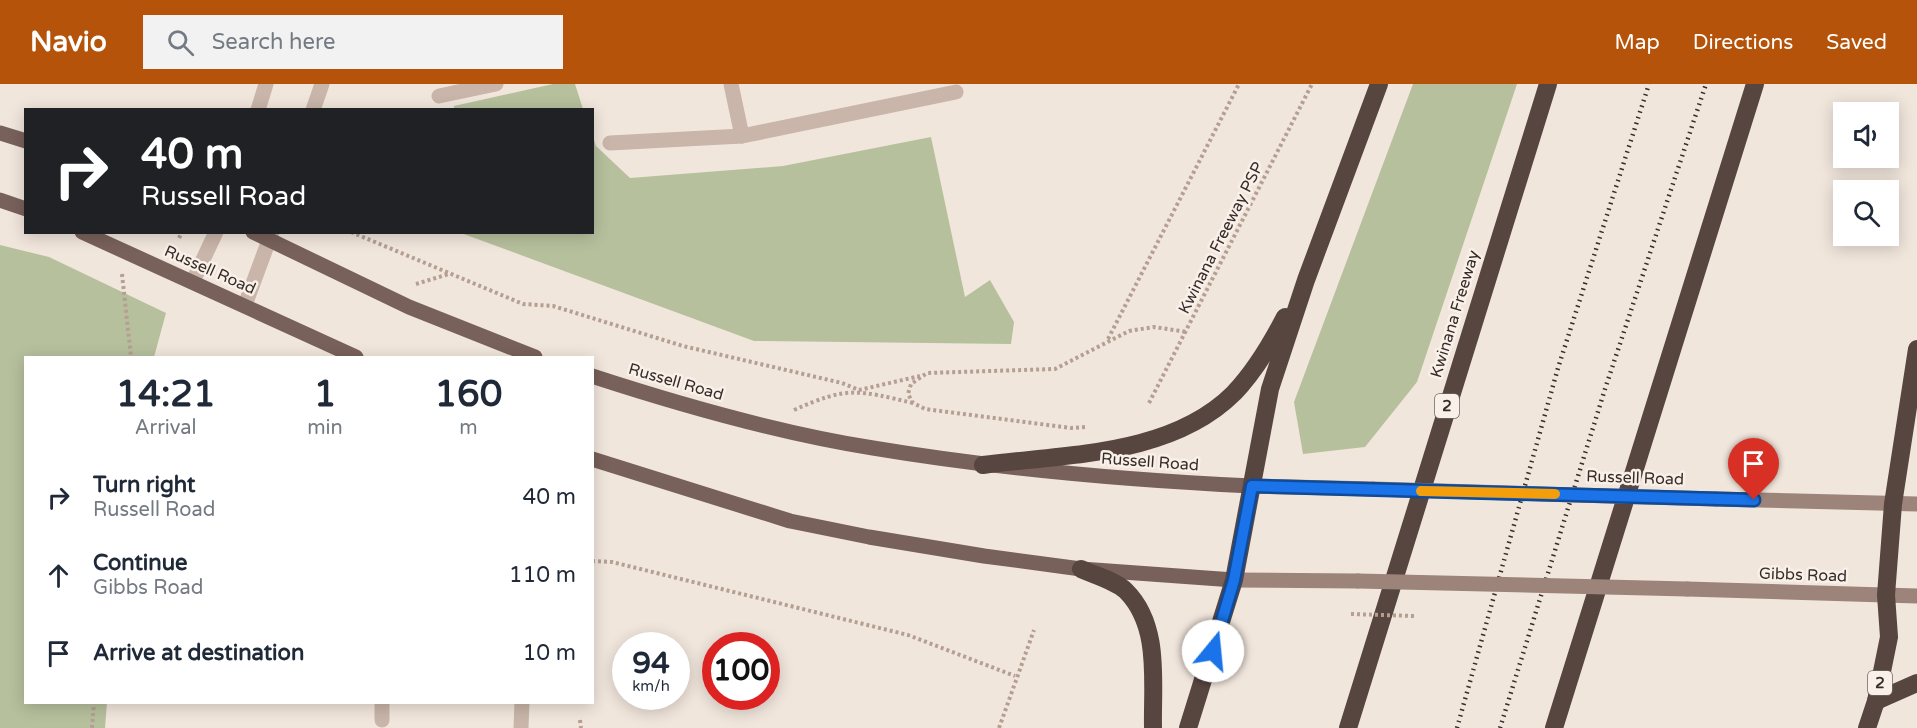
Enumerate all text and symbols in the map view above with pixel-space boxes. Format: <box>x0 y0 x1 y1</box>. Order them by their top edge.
search box <box>143 15 563 69</box>
text: Navio <box>30 25 107 59</box>
icon: search <box>164 26 197 59</box>
text: Search here <box>212 29 336 55</box>
text: Map <box>1614 30 1660 55</box>
text: Directions <box>1693 30 1793 55</box>
text: Saved <box>1826 30 1887 55</box>
map controls <box>1833 102 1899 246</box>
button: sound <box>1833 102 1899 168</box>
text: 40 m <box>141 129 243 180</box>
icon: right <box>42 132 120 210</box>
street label: Kwinana Freeway PSP <box>1174 159 1268 317</box>
text: Russell Road <box>141 180 306 213</box>
button: search <box>1833 180 1899 246</box>
street label: Russell Road <box>161 241 259 299</box>
street label: Kwinana Freeway <box>1426 247 1484 380</box>
street label: Russell Road <box>626 359 726 405</box>
text: 14:21 <box>116 373 216 416</box>
text: 1 <box>314 373 336 416</box>
text: 160 <box>434 373 502 416</box>
road number: 2 <box>1435 394 1459 418</box>
text: Arrival <box>135 416 197 440</box>
text: min <box>307 416 343 440</box>
text: m <box>459 416 478 440</box>
pin <box>1728 438 1779 500</box>
icon: arrive <box>1737 447 1770 480</box>
street label: Russell Road <box>1100 449 1200 475</box>
street label: Russell Road <box>1586 466 1684 490</box>
text: Turn right <box>93 472 195 498</box>
icon: right <box>42 481 75 514</box>
text: 40 m <box>522 484 576 510</box>
text: Russell Road <box>93 498 215 522</box>
text: Continue <box>93 550 188 576</box>
icon: ahead <box>42 559 75 592</box>
text: 110 m <box>509 562 576 588</box>
street label: Gibbs Road <box>1759 563 1847 587</box>
text: Gibbs Road <box>93 576 203 600</box>
position arrow <box>1181 619 1245 683</box>
speed limit sign: 100 <box>702 632 780 710</box>
icon: arrive <box>42 637 75 670</box>
text: Arrive at destination <box>93 640 304 666</box>
text: 10 m <box>522 640 576 666</box>
text: 94 <box>632 645 670 682</box>
road number: 2 <box>1868 671 1892 695</box>
text: km/h <box>632 677 670 695</box>

